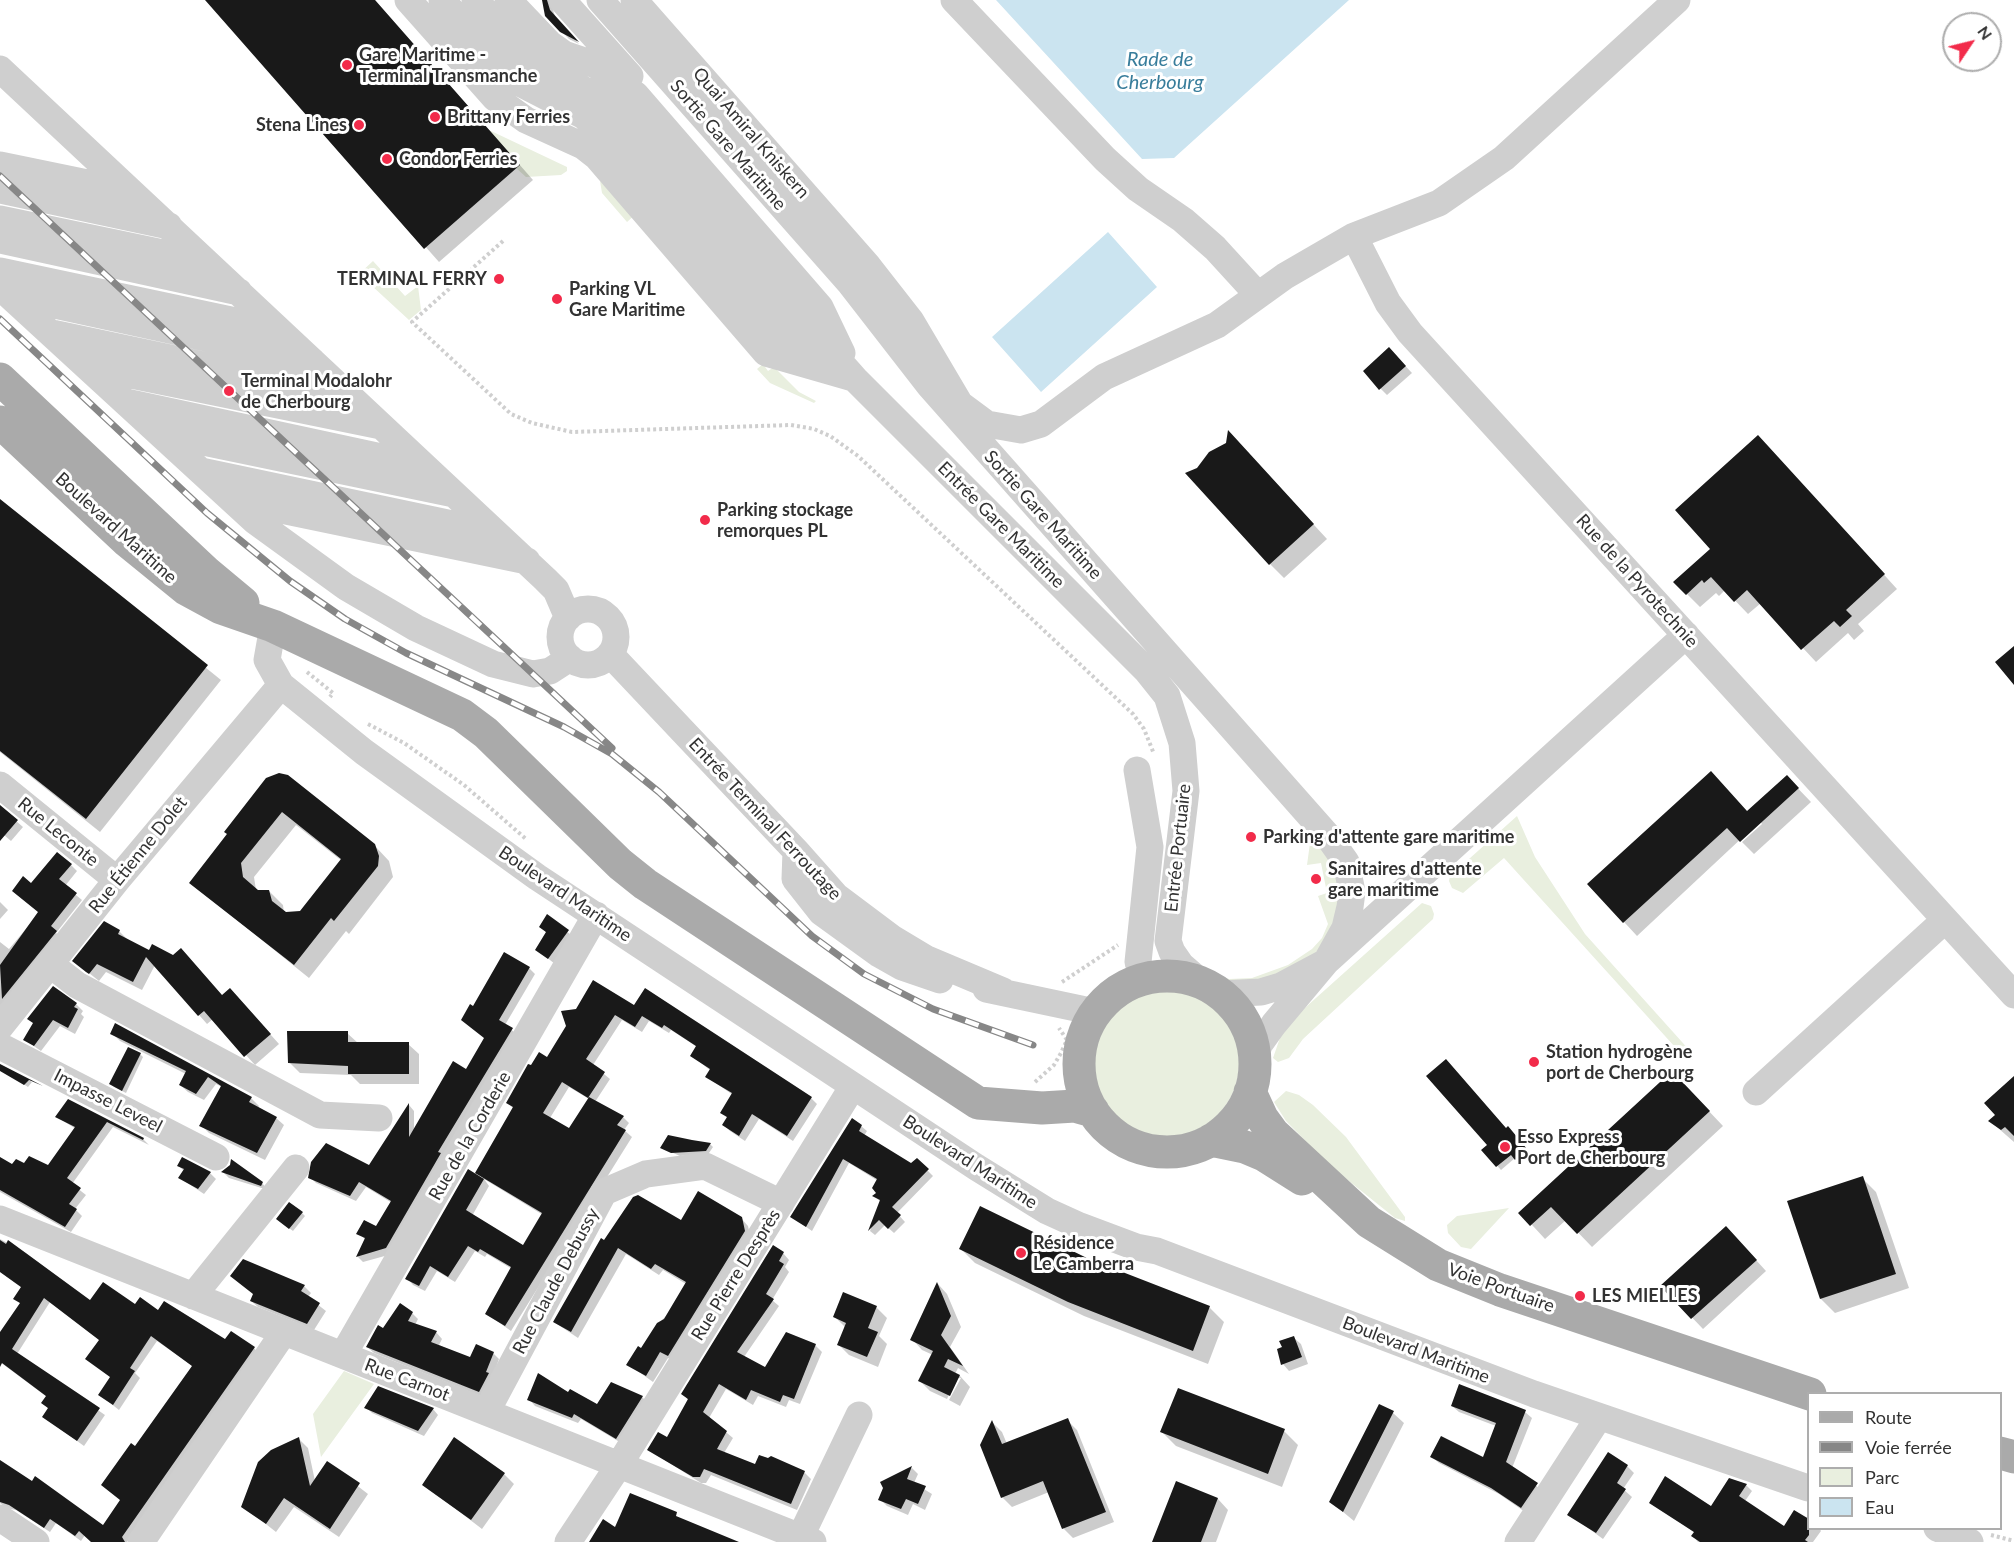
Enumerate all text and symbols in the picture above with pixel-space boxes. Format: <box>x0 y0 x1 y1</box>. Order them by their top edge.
north arrow <box>1942 12 2002 72</box>
text: N <box>1974 22 1997 43</box>
place label: Gare Maritime - Terminal Transmanche <box>359 44 537 86</box>
water label: Rade de Cherbourg <box>1116 48 1204 95</box>
marker: Gare Maritime - Terminal Transmanche <box>340 58 354 72</box>
street label: Quai Amiral Kniskern <box>688 63 814 203</box>
street label: Sortie Gare Maritime <box>666 75 790 215</box>
place label: Brittany Ferries <box>447 106 570 128</box>
marker: Brittany Ferries <box>428 110 442 124</box>
place label: Stena Lines <box>256 114 347 136</box>
marker: Stena Lines <box>352 118 366 132</box>
place label: Condor Ferries <box>399 148 517 170</box>
marker: Condor Ferries <box>380 152 394 166</box>
place label: TERMINAL FERRY <box>337 268 487 290</box>
marker: TERMINAL FERRY <box>492 272 506 286</box>
place label: Parking VL Gare Maritime <box>569 278 685 320</box>
marker: Parking VL Gare Maritime <box>550 292 564 306</box>
place label: Terminal Modalohr de Cherbourg <box>241 370 392 412</box>
marker: Terminal Modalohr de Cherbourg <box>222 384 236 398</box>
street label: Sortie Gare Maritime <box>980 446 1106 584</box>
street label: Entrée Gare Maritime <box>933 457 1069 593</box>
street label: Boulevard Maritime <box>51 468 181 588</box>
place label: Parking stockage remorques PL <box>717 499 853 542</box>
street label: Rue de la Pyrotechnie <box>1572 510 1702 652</box>
marker: Parking stockage remorques PL <box>698 513 712 527</box>
street label: Entrée Terminal Ferroutage <box>684 733 846 905</box>
street label: Entrée Portuaire <box>1161 783 1195 913</box>
street label: Rue Étienne Dolet <box>84 792 192 918</box>
street label: Rue Leconte <box>13 793 103 871</box>
place label: Parking d'attente gare maritime <box>1263 826 1514 848</box>
marker: Parking d'attente gare maritime <box>1244 830 1258 844</box>
street label: Boulevard Maritime <box>494 841 636 947</box>
place label: Sanitaires d'attente gare maritime <box>1328 858 1482 900</box>
marker: Sanitaires d'attente gare maritime <box>1309 872 1323 886</box>
place label: Station hydrogène port de Cherbourg <box>1546 1041 1694 1084</box>
marker: Station hydrogène port de Cherbourg <box>1527 1055 1541 1069</box>
street label: Impasse Leveel <box>50 1064 166 1138</box>
street label: Rue de la Corderie <box>424 1068 516 1204</box>
street label: Boulevard Maritime <box>899 1110 1041 1214</box>
place label: Esso Express Port de Cherbourg <box>1517 1126 1665 1168</box>
marker: Esso Express Port de Cherbourg <box>1498 1140 1512 1154</box>
street label: Rue Claude Debussy <box>508 1204 604 1358</box>
street label: Rue Pierre Desprès <box>687 1205 785 1345</box>
place label: Résidence Le Camberra <box>1033 1232 1134 1274</box>
marker: Résidence Le Camberra <box>1014 1246 1028 1260</box>
street label: Voie Portuaire <box>1445 1259 1557 1317</box>
place label: LES MIELLES <box>1592 1285 1698 1307</box>
marker: LES MIELLES <box>1573 1289 1587 1303</box>
street label: Boulevard Maritime <box>1339 1312 1493 1388</box>
street label: Rue Carnot <box>362 1354 452 1406</box>
legend <box>1807 1392 2002 1530</box>
text: Route <box>1865 1406 1912 1428</box>
text: Voie ferrée <box>1865 1436 1952 1458</box>
text: Parc <box>1865 1466 1899 1488</box>
text: Eau <box>1865 1496 1894 1518</box>

